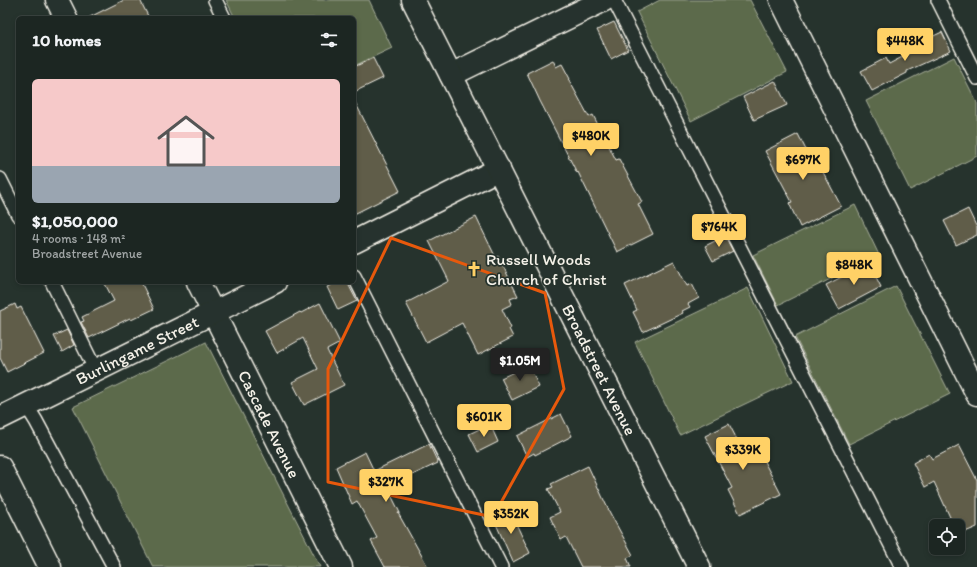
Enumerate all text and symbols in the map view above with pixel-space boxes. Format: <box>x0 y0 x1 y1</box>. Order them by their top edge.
pin: $448K <box>877 28 933 62</box>
icon: filters <box>318 29 340 51</box>
text: 10 homes <box>32 30 101 50</box>
text: $448K <box>886 33 924 48</box>
icon: home <box>150 105 222 177</box>
pin: $480K <box>563 123 619 157</box>
text: $480K <box>572 128 610 143</box>
pin: $697K <box>775 147 831 181</box>
text: $697K <box>785 152 821 167</box>
text: $1,050,000 <box>32 211 118 231</box>
pin: $764K <box>691 214 747 248</box>
text: $764K <box>701 219 737 234</box>
text: 4 rooms · 148 m² <box>32 231 125 246</box>
text: Broadstreet Avenue <box>32 246 142 261</box>
place label: Russell Woods Church of Christ <box>486 249 607 289</box>
pin: $848K <box>826 252 882 286</box>
text: $848K <box>836 257 872 272</box>
church icon: Russell Woods Church of Christ <box>465 260 483 278</box>
street label: Broadstreet Avenue <box>558 301 641 439</box>
street label: Burlingame Street <box>72 311 202 389</box>
pin: $1.05M <box>487 348 553 382</box>
text: $1.05M <box>500 353 540 368</box>
street label: Cascade Avenue <box>234 367 305 481</box>
pin: $601K <box>456 404 512 438</box>
text: $601K <box>466 409 502 424</box>
pin: $339K <box>715 437 771 471</box>
text: $339K <box>725 442 761 457</box>
pin: $327K <box>358 469 414 503</box>
text: $327K <box>368 474 404 489</box>
pin: $352K <box>483 501 539 535</box>
text: $352K <box>493 506 529 521</box>
map controls <box>929 519 965 555</box>
button: locate <box>929 519 965 555</box>

